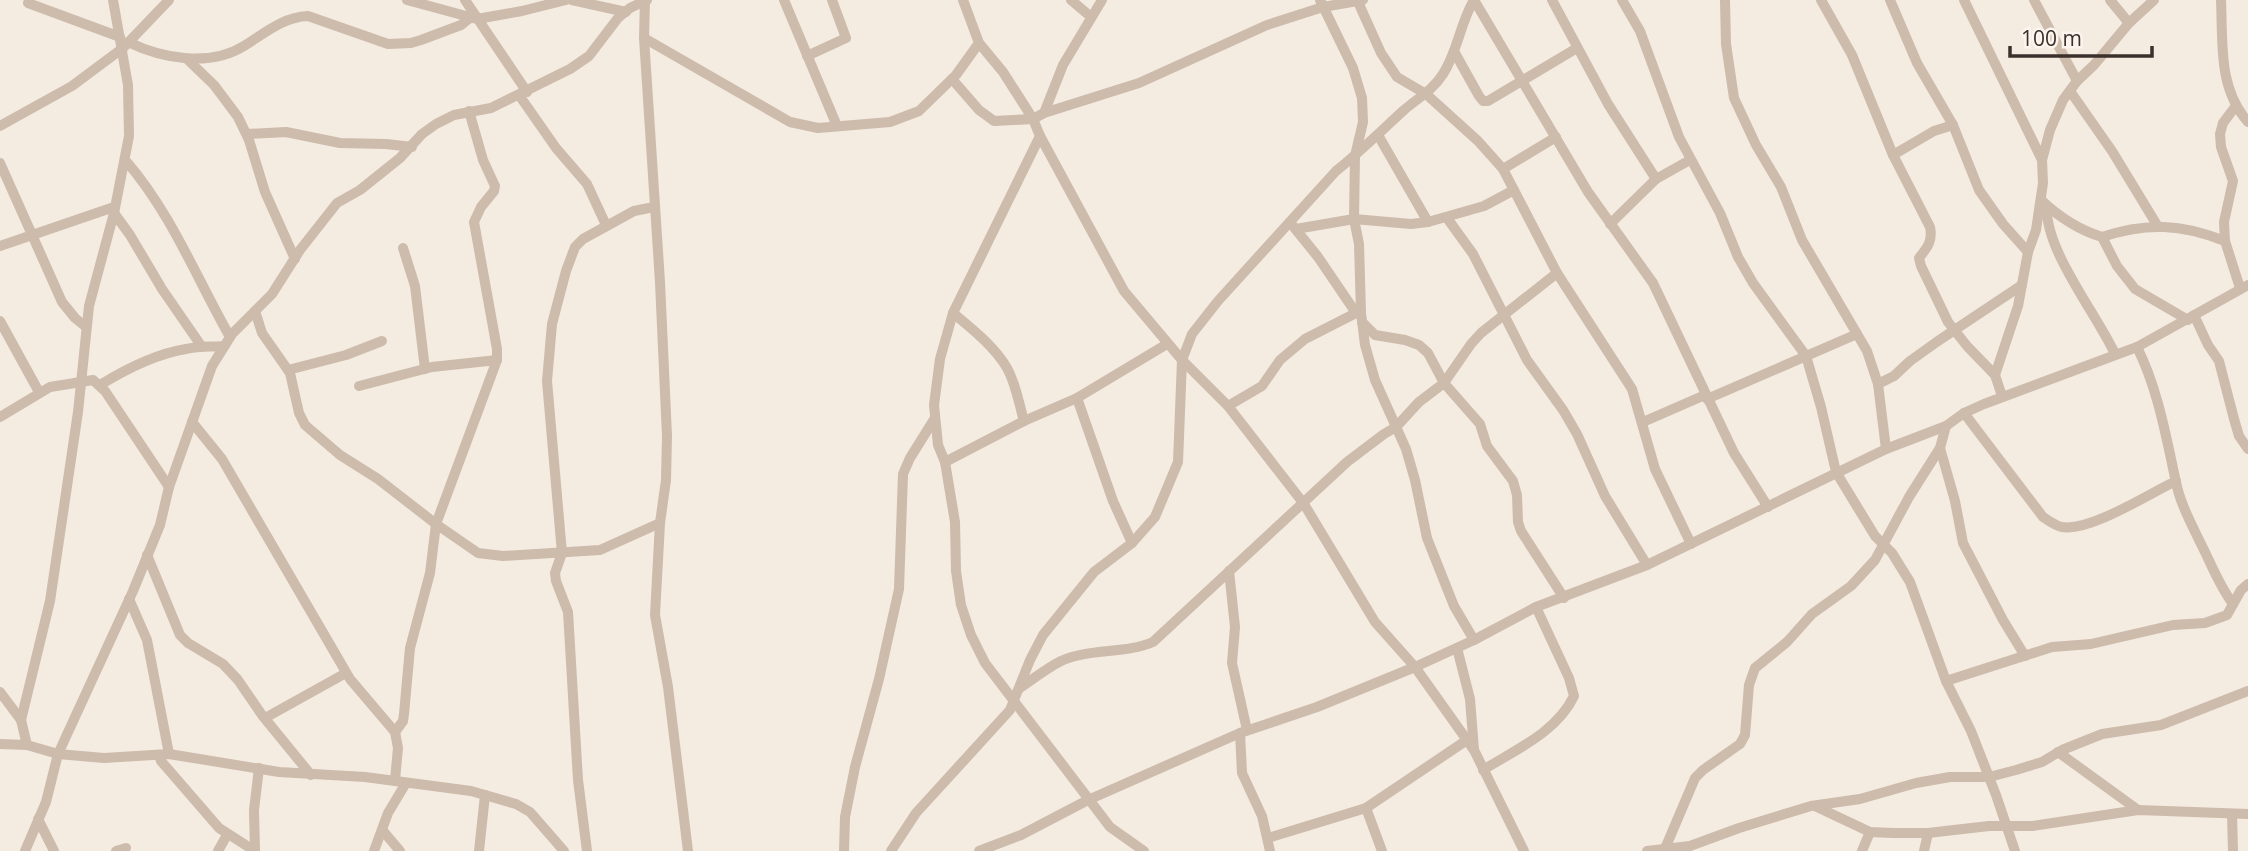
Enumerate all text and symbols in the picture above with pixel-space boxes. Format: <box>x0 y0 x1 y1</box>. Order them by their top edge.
scale bar <box>2010 14 2152 58</box>
text: 100 m <box>2021 24 2082 52</box>

